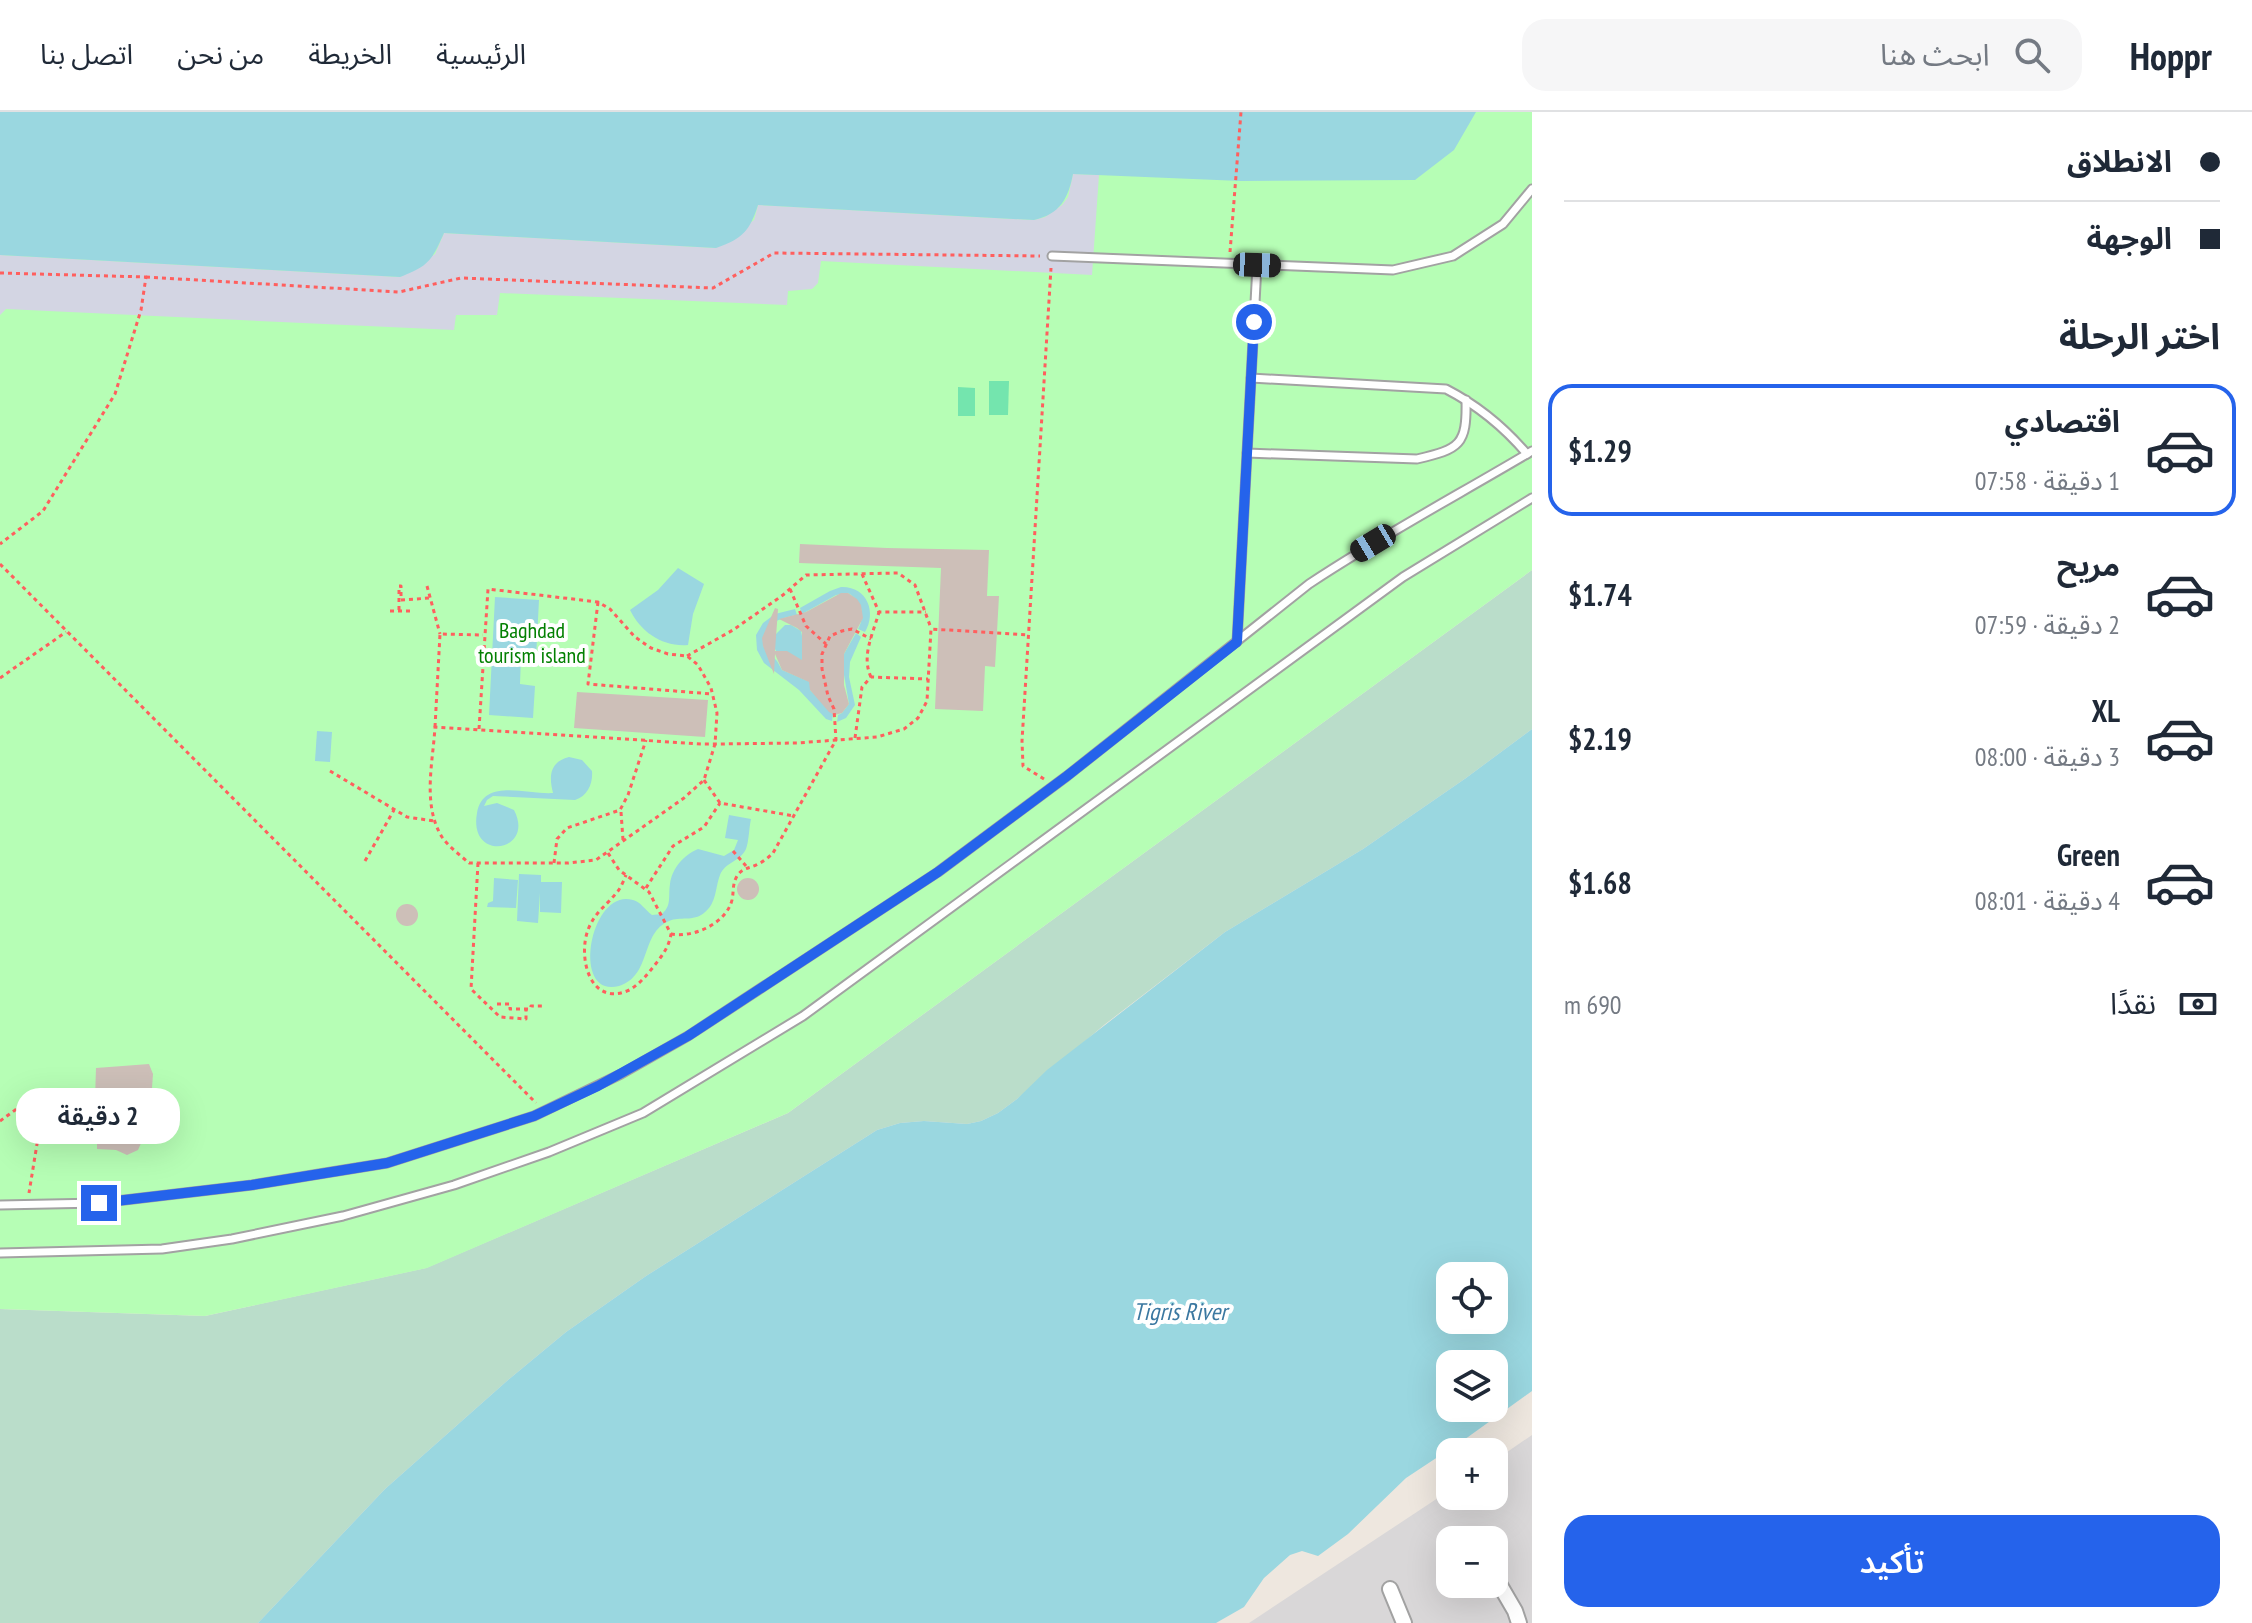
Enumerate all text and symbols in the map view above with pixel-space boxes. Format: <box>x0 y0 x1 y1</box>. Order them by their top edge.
search box <box>1522 19 2082 91</box>
text: Hoppr <box>2130 31 2212 80</box>
icon: search <box>2010 33 2054 77</box>
text: ابحث هنا <box>1880 34 1990 73</box>
text: اتصل بنا <box>40 35 133 72</box>
text: من نحن <box>177 35 264 72</box>
text: الخريطة <box>308 35 392 72</box>
text: الرئيسية <box>436 35 526 72</box>
text: الانطلاق <box>2067 141 2172 180</box>
text: الوجهة <box>2087 218 2172 257</box>
car <box>1233 252 1281 278</box>
route start <box>1236 304 1272 340</box>
text: اختر الرحلة <box>2059 312 2220 359</box>
text: اقتصادي <box>2005 401 2120 440</box>
icon: car <box>2144 414 2216 486</box>
text: $1.29 <box>1568 431 1632 470</box>
text: 1 دقيقة · 07:58 <box>1975 464 2120 497</box>
car <box>1346 520 1400 566</box>
text: مريح <box>2057 545 2120 584</box>
icon: car <box>2144 558 2216 630</box>
text: $1.74 <box>1568 575 1632 614</box>
text: 2 دقيقة · 07:59 <box>1975 608 2120 641</box>
park label: Baghdad tourism island <box>478 616 586 669</box>
text: XL <box>2091 691 2120 730</box>
icon: car <box>2144 702 2216 774</box>
text: $2.19 <box>1568 719 1632 758</box>
text: 3 دقيقة · 08:00 <box>1975 740 2120 773</box>
text: Green <box>2057 835 2120 874</box>
icon: car <box>2144 846 2216 918</box>
text: $1.68 <box>1568 863 1632 902</box>
text: 4 دقيقة · 08:01 <box>1975 884 2120 917</box>
icon: cash <box>2176 982 2220 1026</box>
text: نقدًا <box>2110 983 2156 1022</box>
text: 690 m <box>1564 988 1622 1021</box>
callout: 2 دقيقة <box>17 1087 181 1143</box>
text: 2 دقيقة <box>58 1099 138 1132</box>
route end <box>81 1185 117 1221</box>
map controls <box>1436 1262 1508 1598</box>
button: locate <box>1436 1262 1508 1334</box>
water label: Tigris River <box>1133 1296 1230 1327</box>
button: layers <box>1436 1350 1508 1422</box>
button: + <box>1436 1438 1508 1510</box>
button: تأكيد <box>1564 1515 2220 1607</box>
button: − <box>1436 1526 1508 1598</box>

